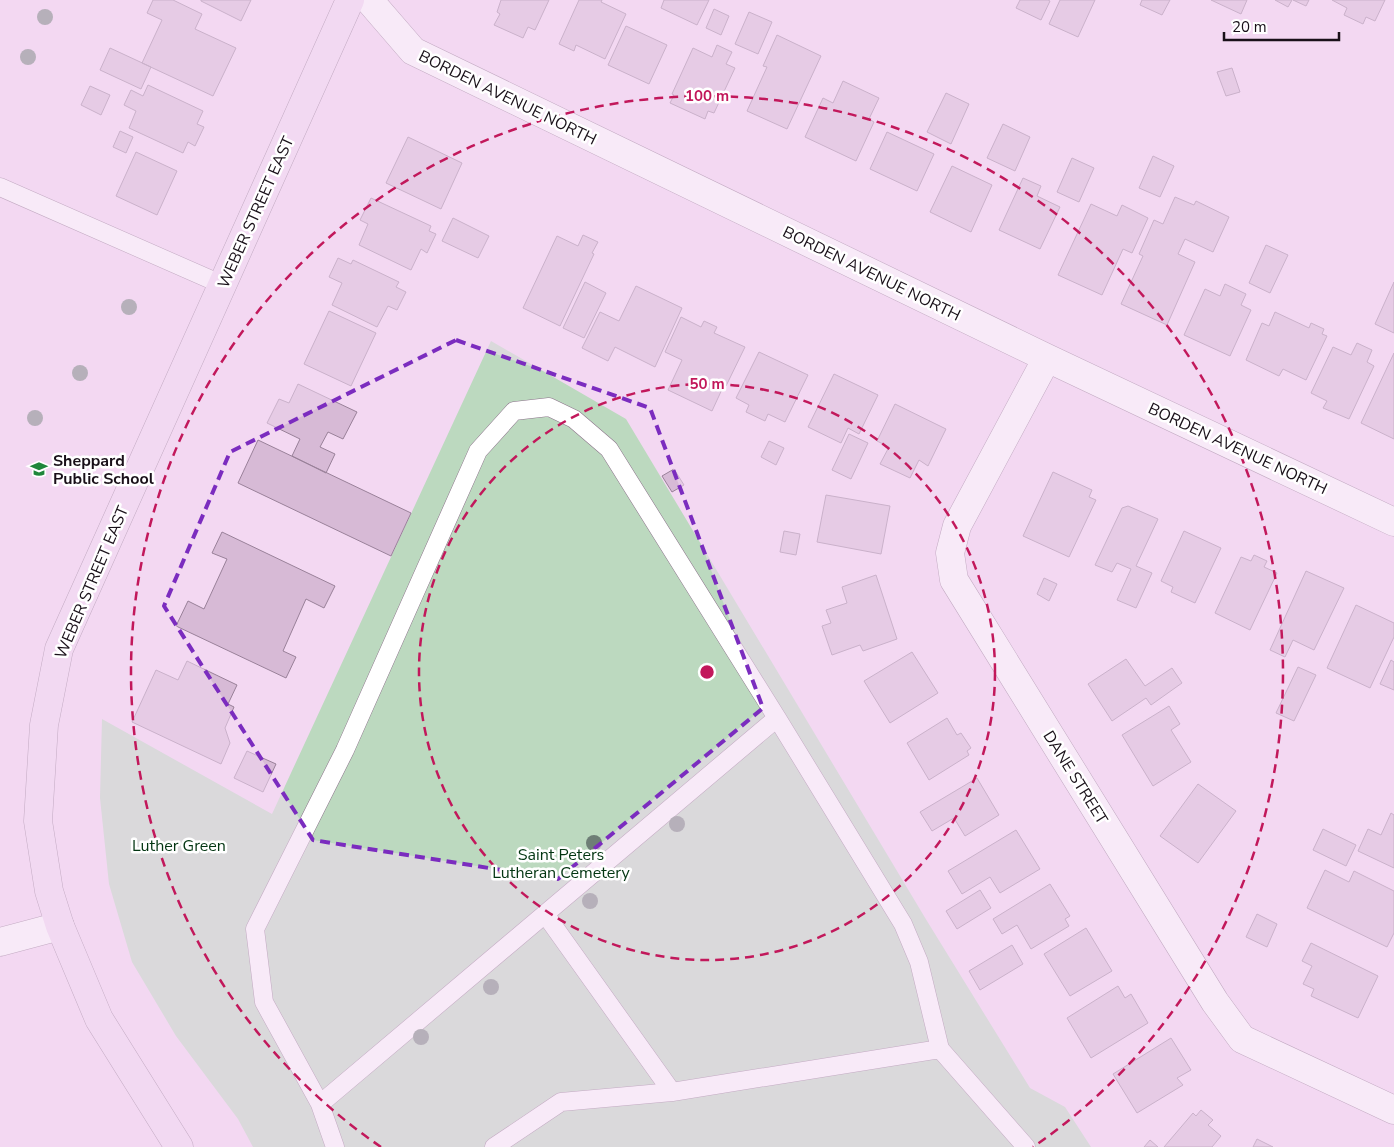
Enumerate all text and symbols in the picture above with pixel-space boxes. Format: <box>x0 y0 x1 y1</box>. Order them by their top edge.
scale bar <box>1224 10 1339 42</box>
text: 20 m <box>1232 17 1267 37</box>
street label: BORDEN AVENUE NORTH <box>415 45 600 151</box>
text: 100 m <box>685 86 729 106</box>
street label: WEBER STREET EAST <box>213 133 299 292</box>
street label: BORDEN AVENUE NORTH <box>779 221 964 327</box>
text: 50 m <box>689 374 725 394</box>
street label: BORDEN AVENUE NORTH <box>1144 398 1331 500</box>
place label: Sheppard Public School <box>53 450 154 490</box>
school or university icon: Sheppard Public School <box>29 459 49 479</box>
street label: WEBER STREET EAST <box>50 502 134 662</box>
centre of rings <box>698 663 716 681</box>
street label: DANE STREET <box>1038 726 1113 829</box>
park label: Luther Green <box>132 835 226 857</box>
park label: Saint Peters Lutheran Cemetery <box>492 844 630 884</box>

